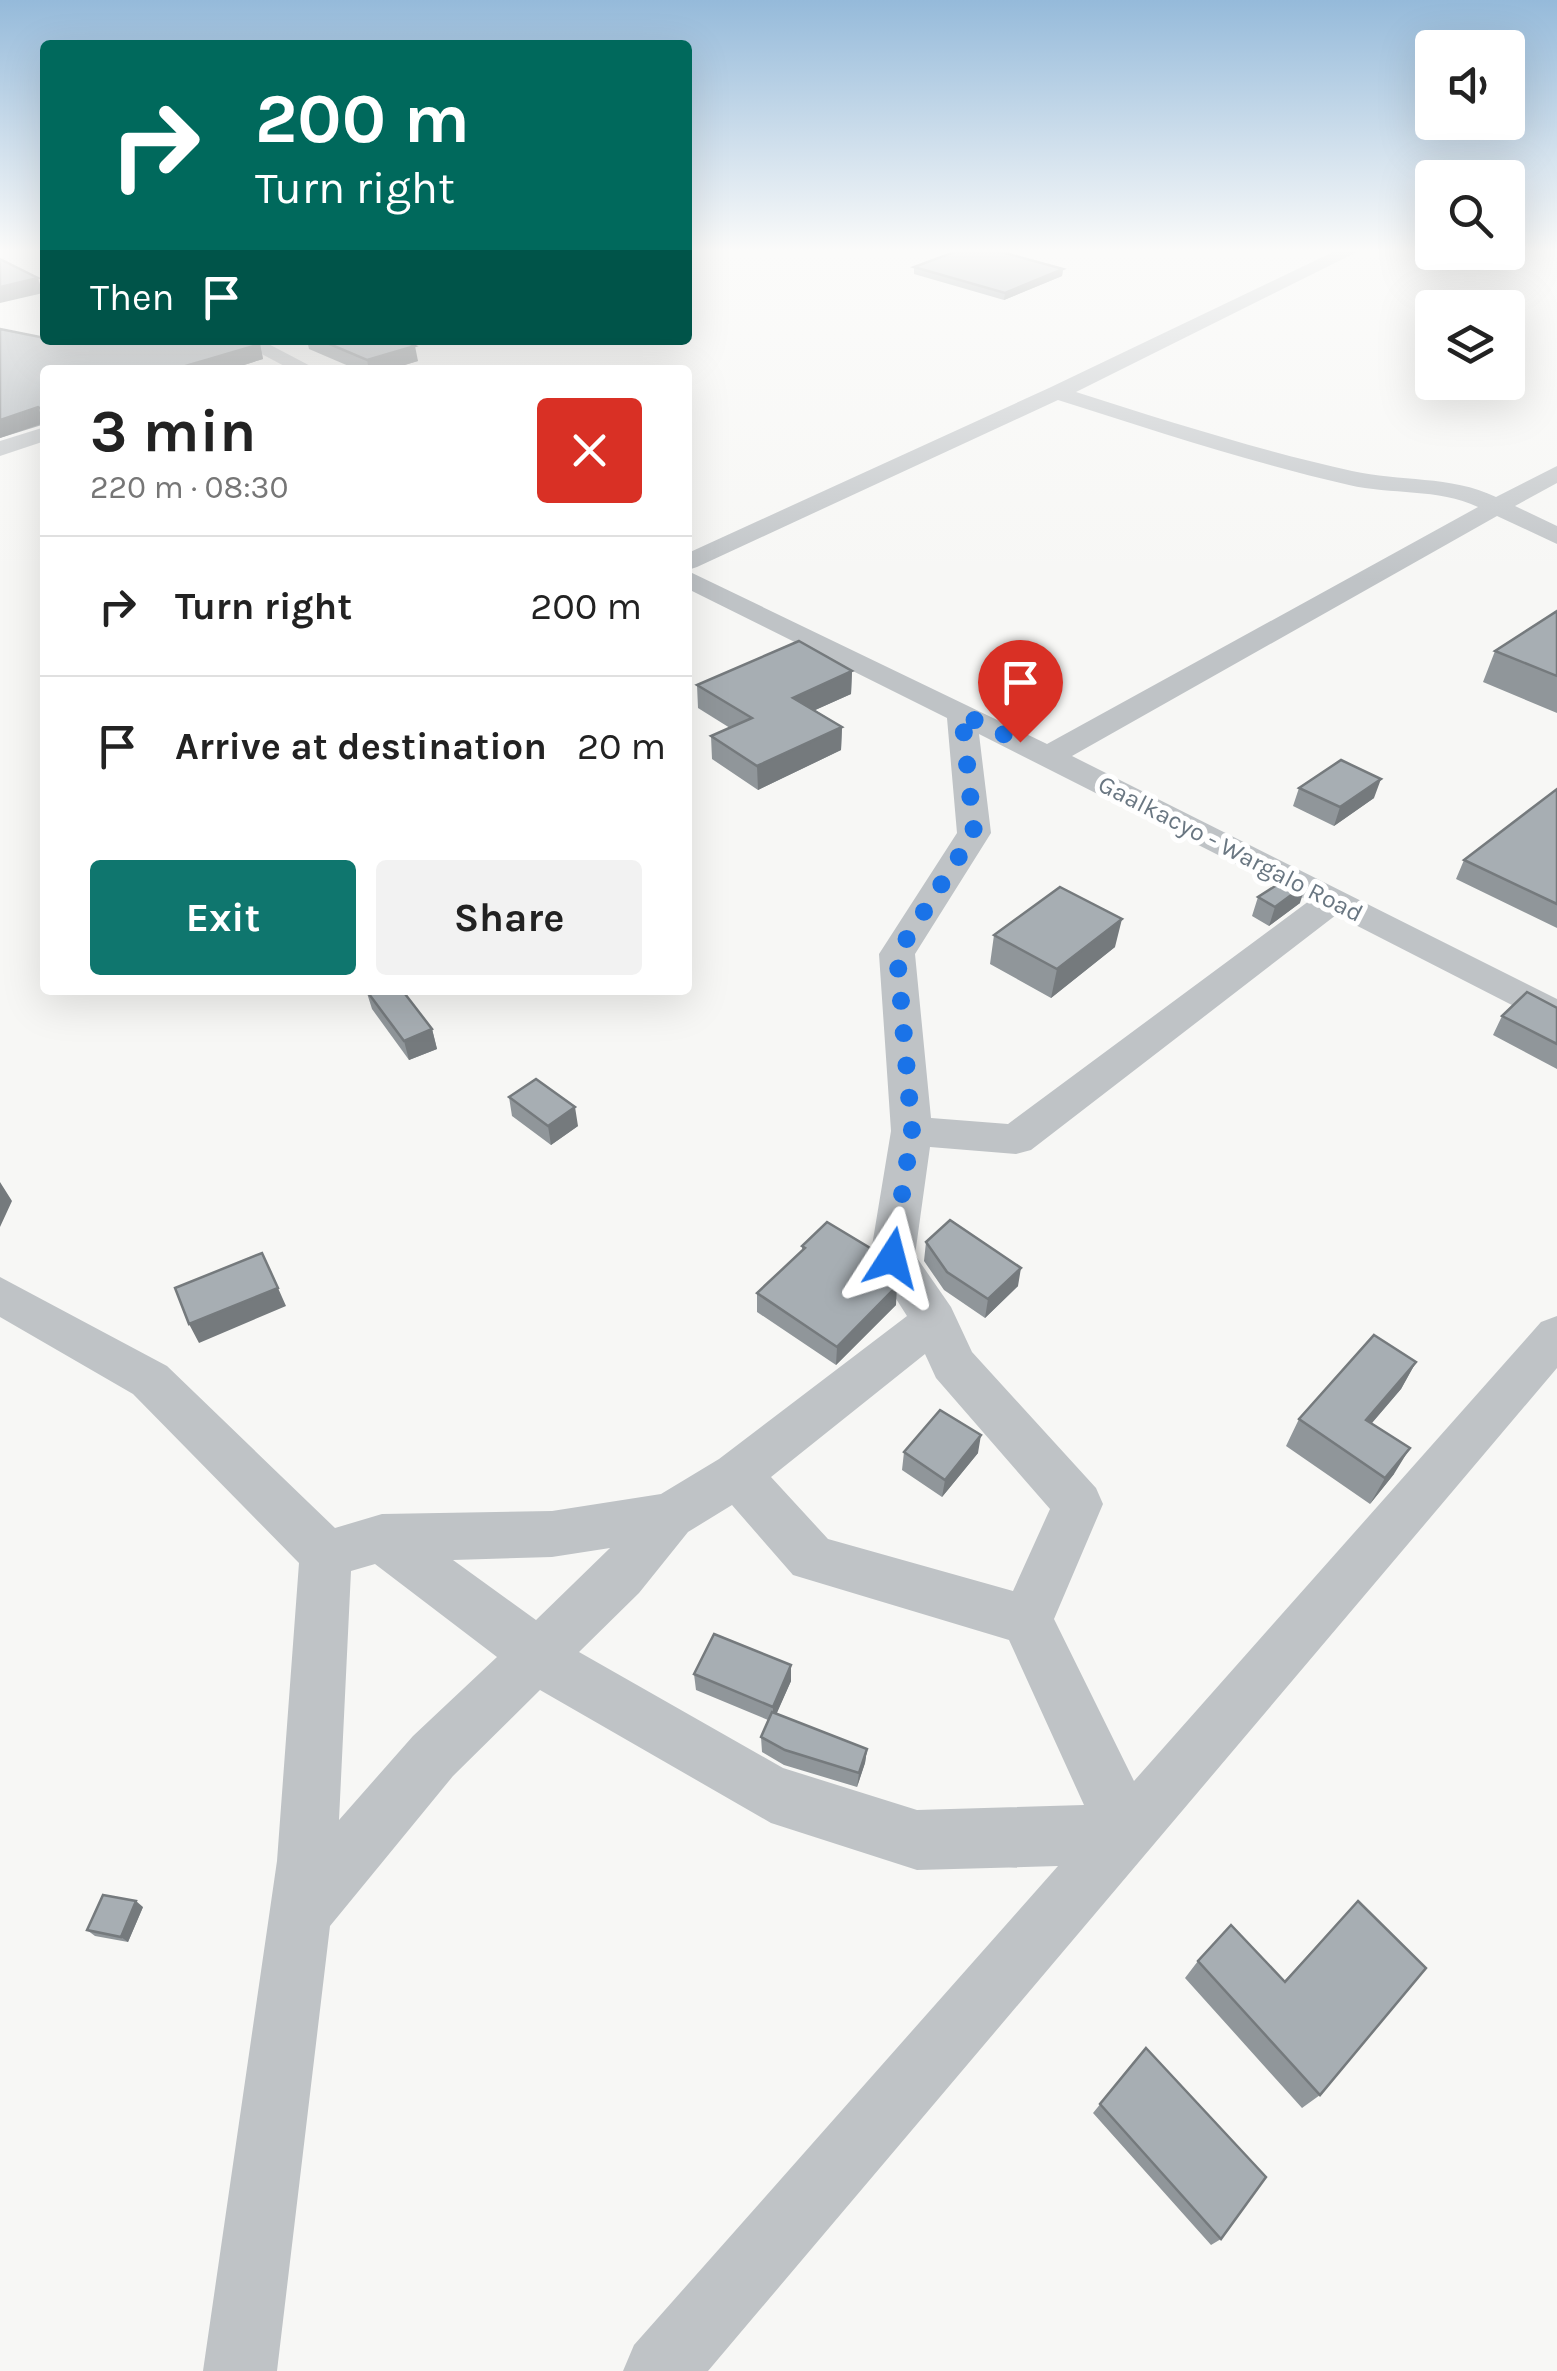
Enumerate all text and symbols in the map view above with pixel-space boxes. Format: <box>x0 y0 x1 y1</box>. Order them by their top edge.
map controls <box>1415 30 1525 400</box>
button: sound <box>1415 30 1525 140</box>
text: 200 m <box>255 78 470 160</box>
icon: right <box>90 80 220 210</box>
button: search <box>1415 160 1525 270</box>
text: Turn right <box>255 162 455 214</box>
icon: arrive <box>194 270 249 325</box>
text: Then <box>90 275 174 320</box>
button: layers <box>1415 290 1525 400</box>
text: 3 min <box>90 396 257 466</box>
button: close <box>537 398 642 503</box>
text: 220 m · 08:30 <box>90 469 288 506</box>
icon: right <box>90 579 145 634</box>
text: Turn right <box>175 584 352 629</box>
text: 200 m <box>530 584 642 629</box>
pin <box>978 640 1063 743</box>
icon: arrive <box>993 655 1048 710</box>
icon: arrive <box>90 719 145 774</box>
text: Arrive at destination <box>175 724 547 769</box>
text: 20 m <box>577 724 666 769</box>
street label: Gaalkacyo - Wargalo Road <box>1094 769 1368 928</box>
button: Exit <box>90 860 356 975</box>
button: Share <box>376 860 642 975</box>
position arrow <box>840 1206 944 1310</box>

